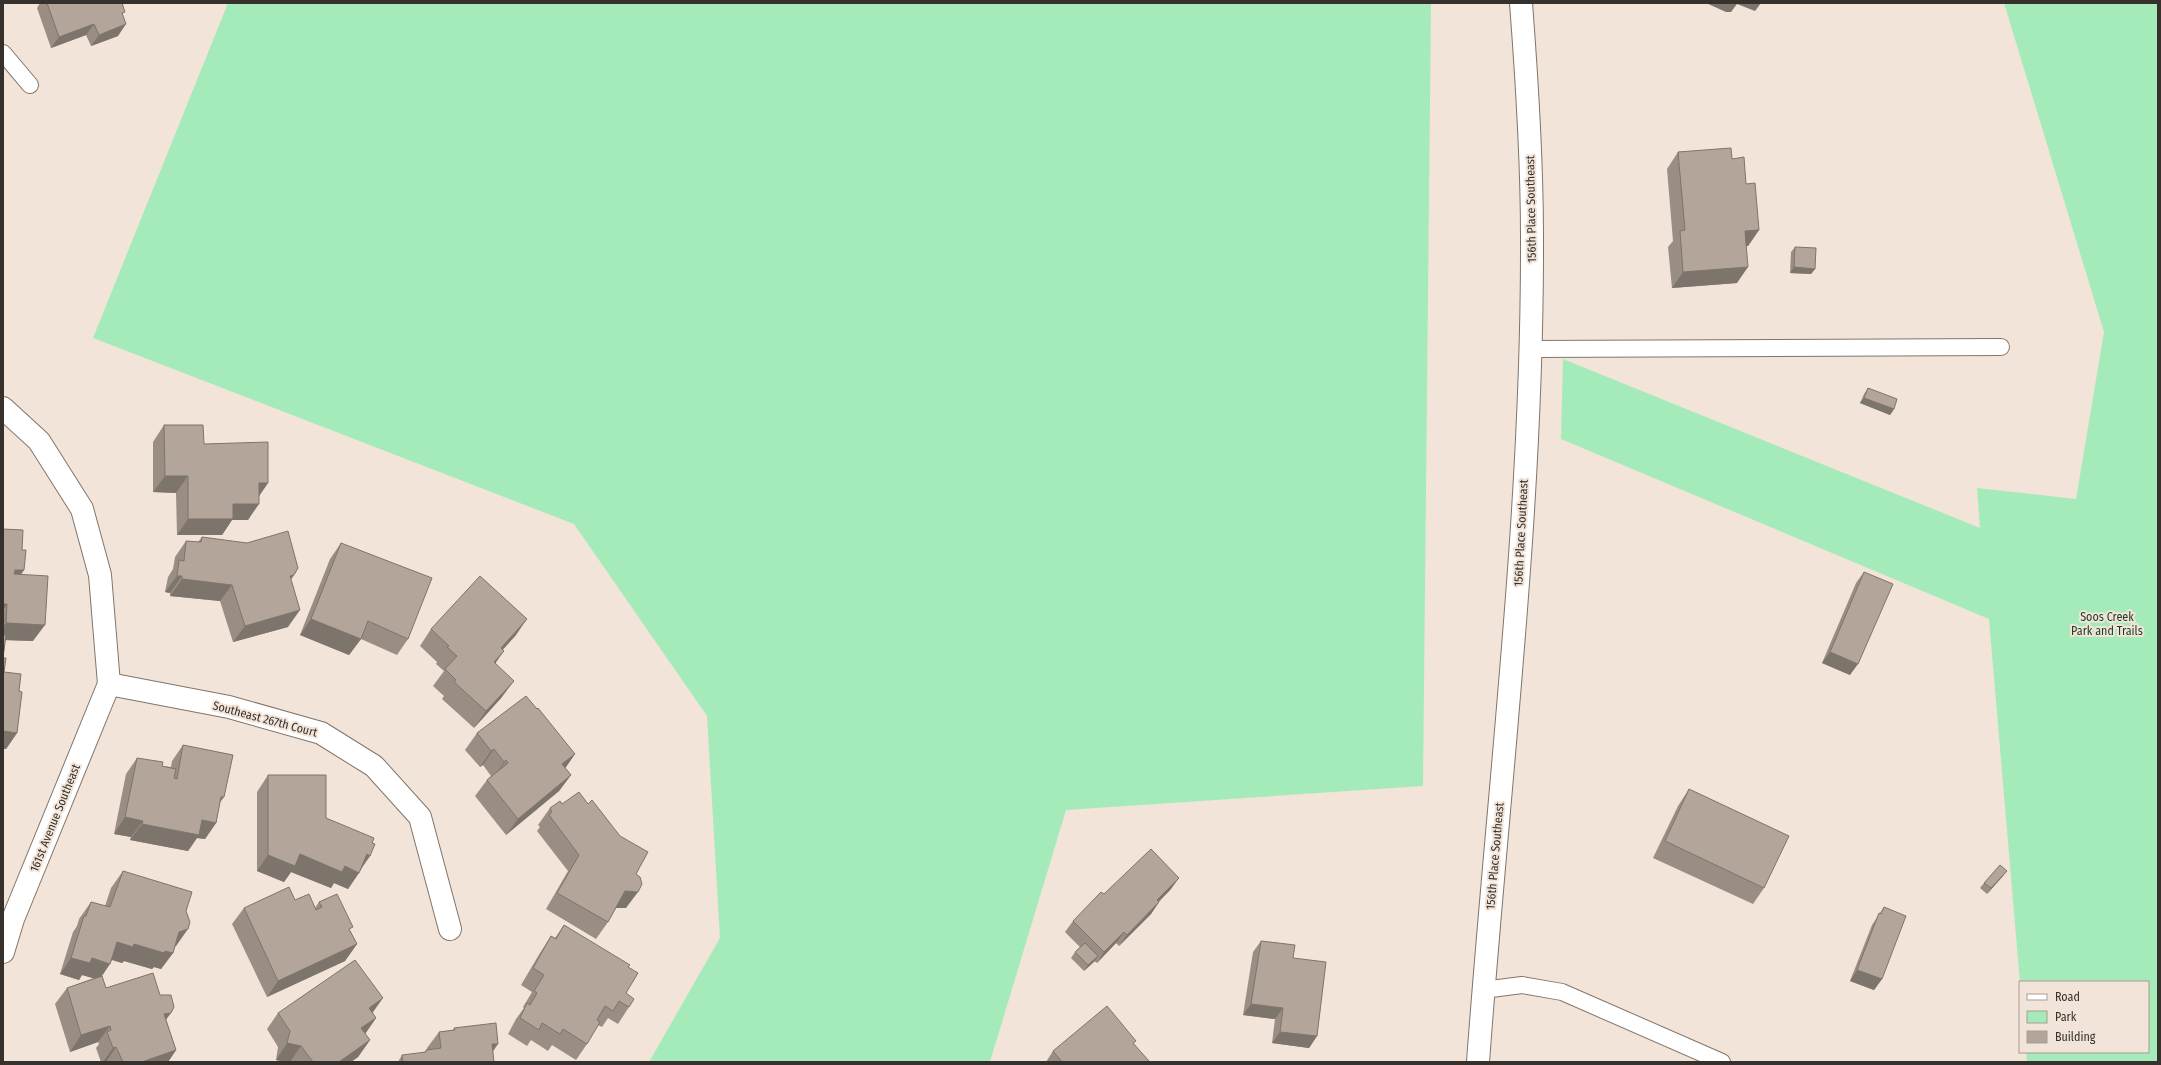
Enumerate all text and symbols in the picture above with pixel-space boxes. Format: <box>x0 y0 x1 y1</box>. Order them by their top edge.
street label: 156th Place Southeast <box>1523 155 1539 263</box>
street label: 156th Place Southeast <box>1511 479 1531 587</box>
park label: Soos Creek Park and Trails <box>2071 610 2143 638</box>
street label: Southeast 267th Court <box>211 698 319 740</box>
street label: 161st Avenue Southeast <box>27 762 83 874</box>
street label: 156th Place Southeast <box>1483 802 1507 910</box>
legend <box>2019 981 2149 1053</box>
text: Road <box>2055 990 2080 1004</box>
text: Park <box>2055 1010 2077 1024</box>
text: Building <box>2055 1030 2096 1044</box>

